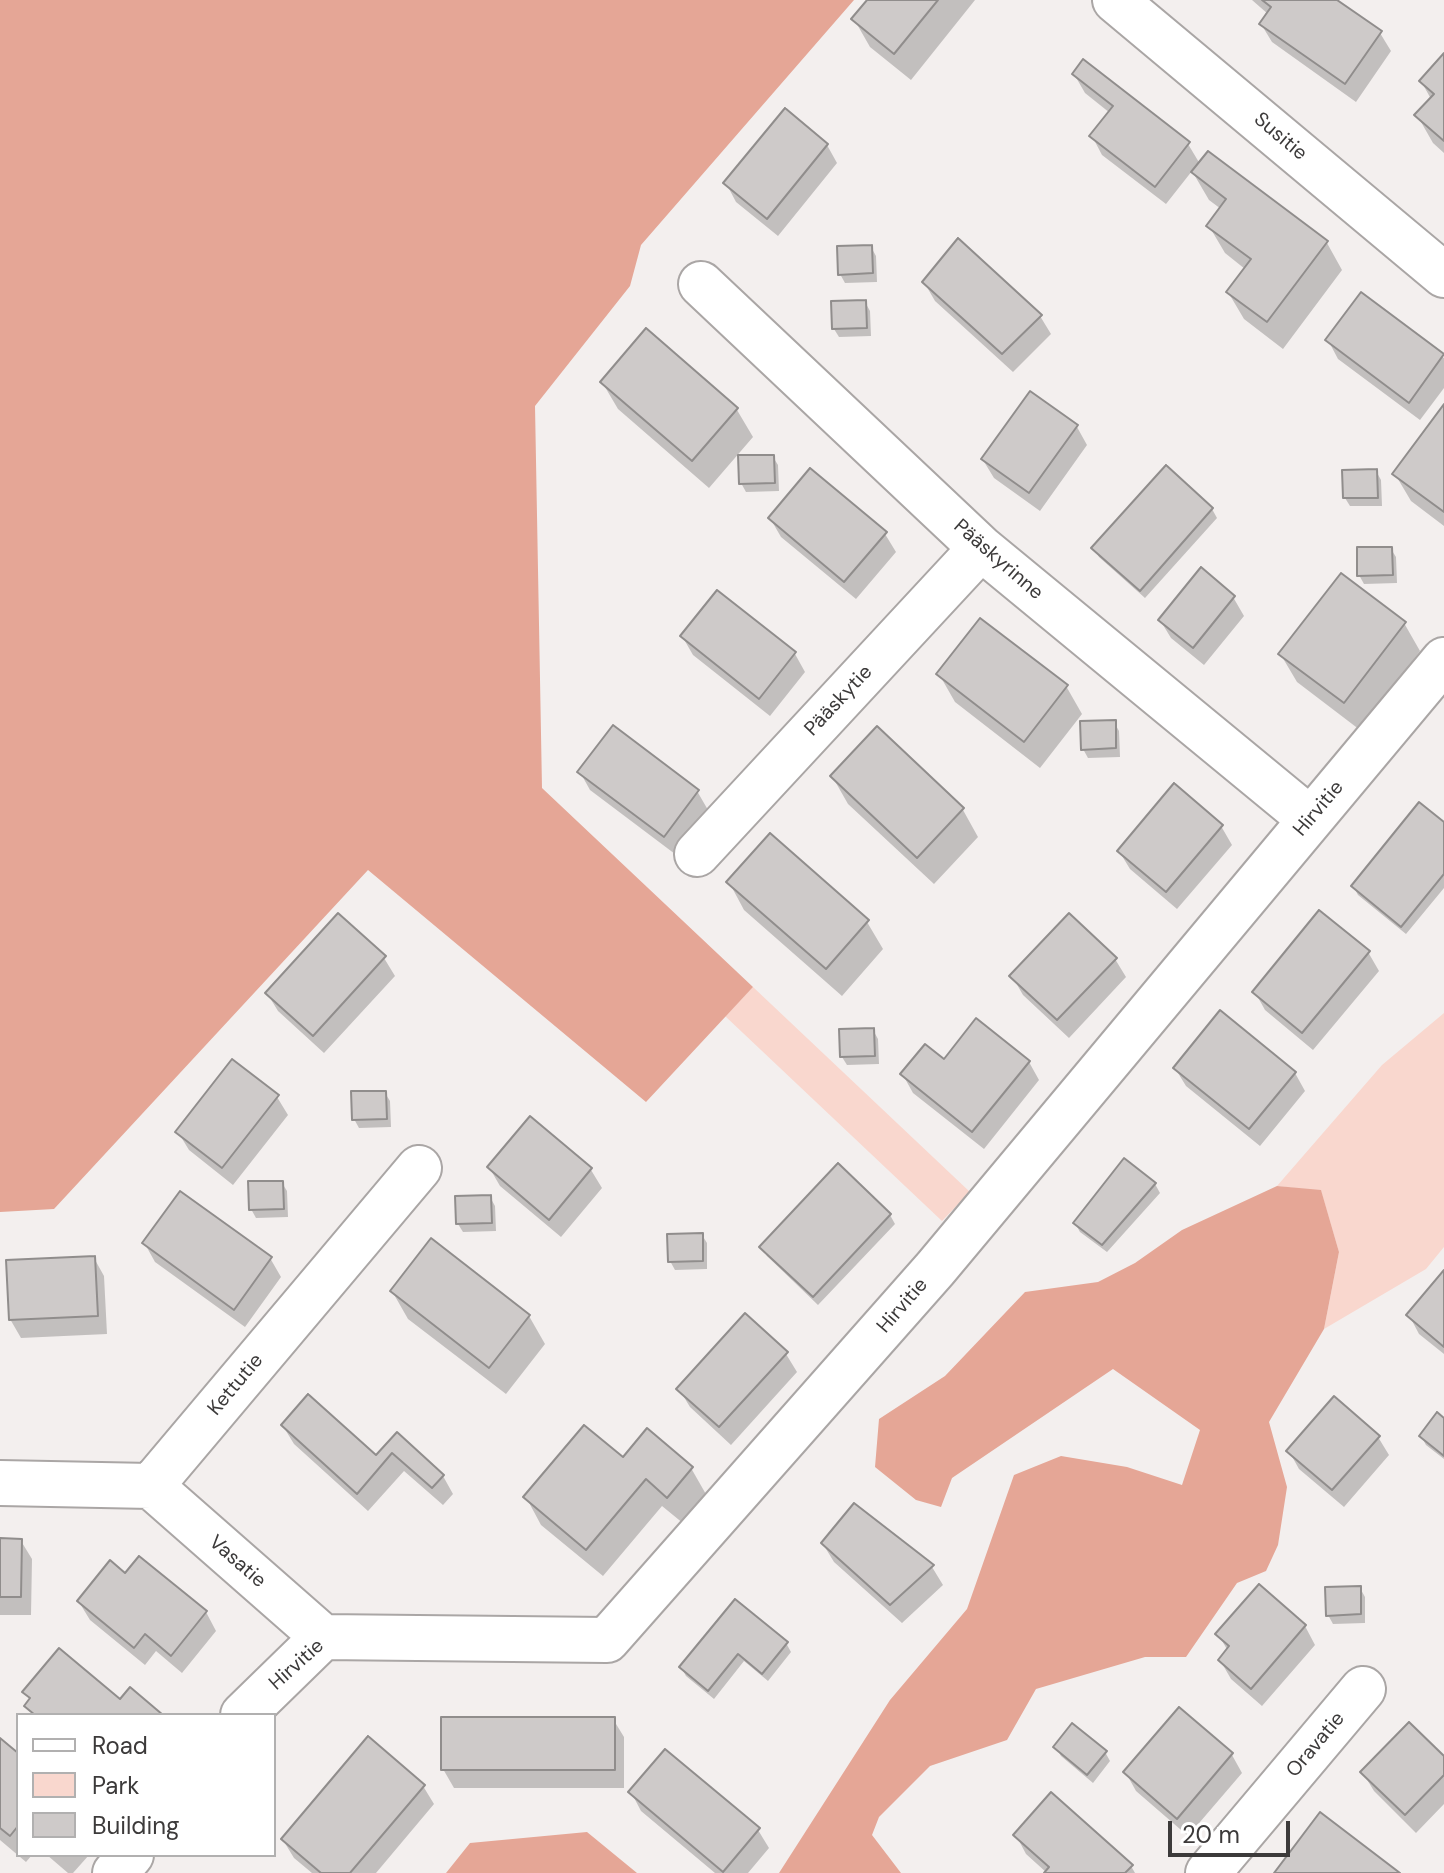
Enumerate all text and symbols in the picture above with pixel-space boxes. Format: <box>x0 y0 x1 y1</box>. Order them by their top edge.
street label: Susitie <box>1249 108 1311 166</box>
street label: Pääskyrinne <box>948 515 1048 605</box>
street label: Pääskytie <box>800 661 878 741</box>
street label: Hirvitie <box>1289 776 1349 842</box>
street label: Hirvitie <box>873 1274 933 1338</box>
street label: Kettutie <box>203 1349 269 1421</box>
street label: Vasatie <box>204 1531 270 1593</box>
street label: Hirvitie <box>265 1634 329 1696</box>
street label: Oravatie <box>1282 1707 1350 1783</box>
legend <box>16 1713 276 1857</box>
text: Road <box>92 1730 148 1761</box>
text: Park <box>92 1770 139 1801</box>
scale bar <box>1172 1805 1294 1855</box>
text: Building <box>92 1810 179 1841</box>
text: 20 m <box>1182 1819 1240 1850</box>

